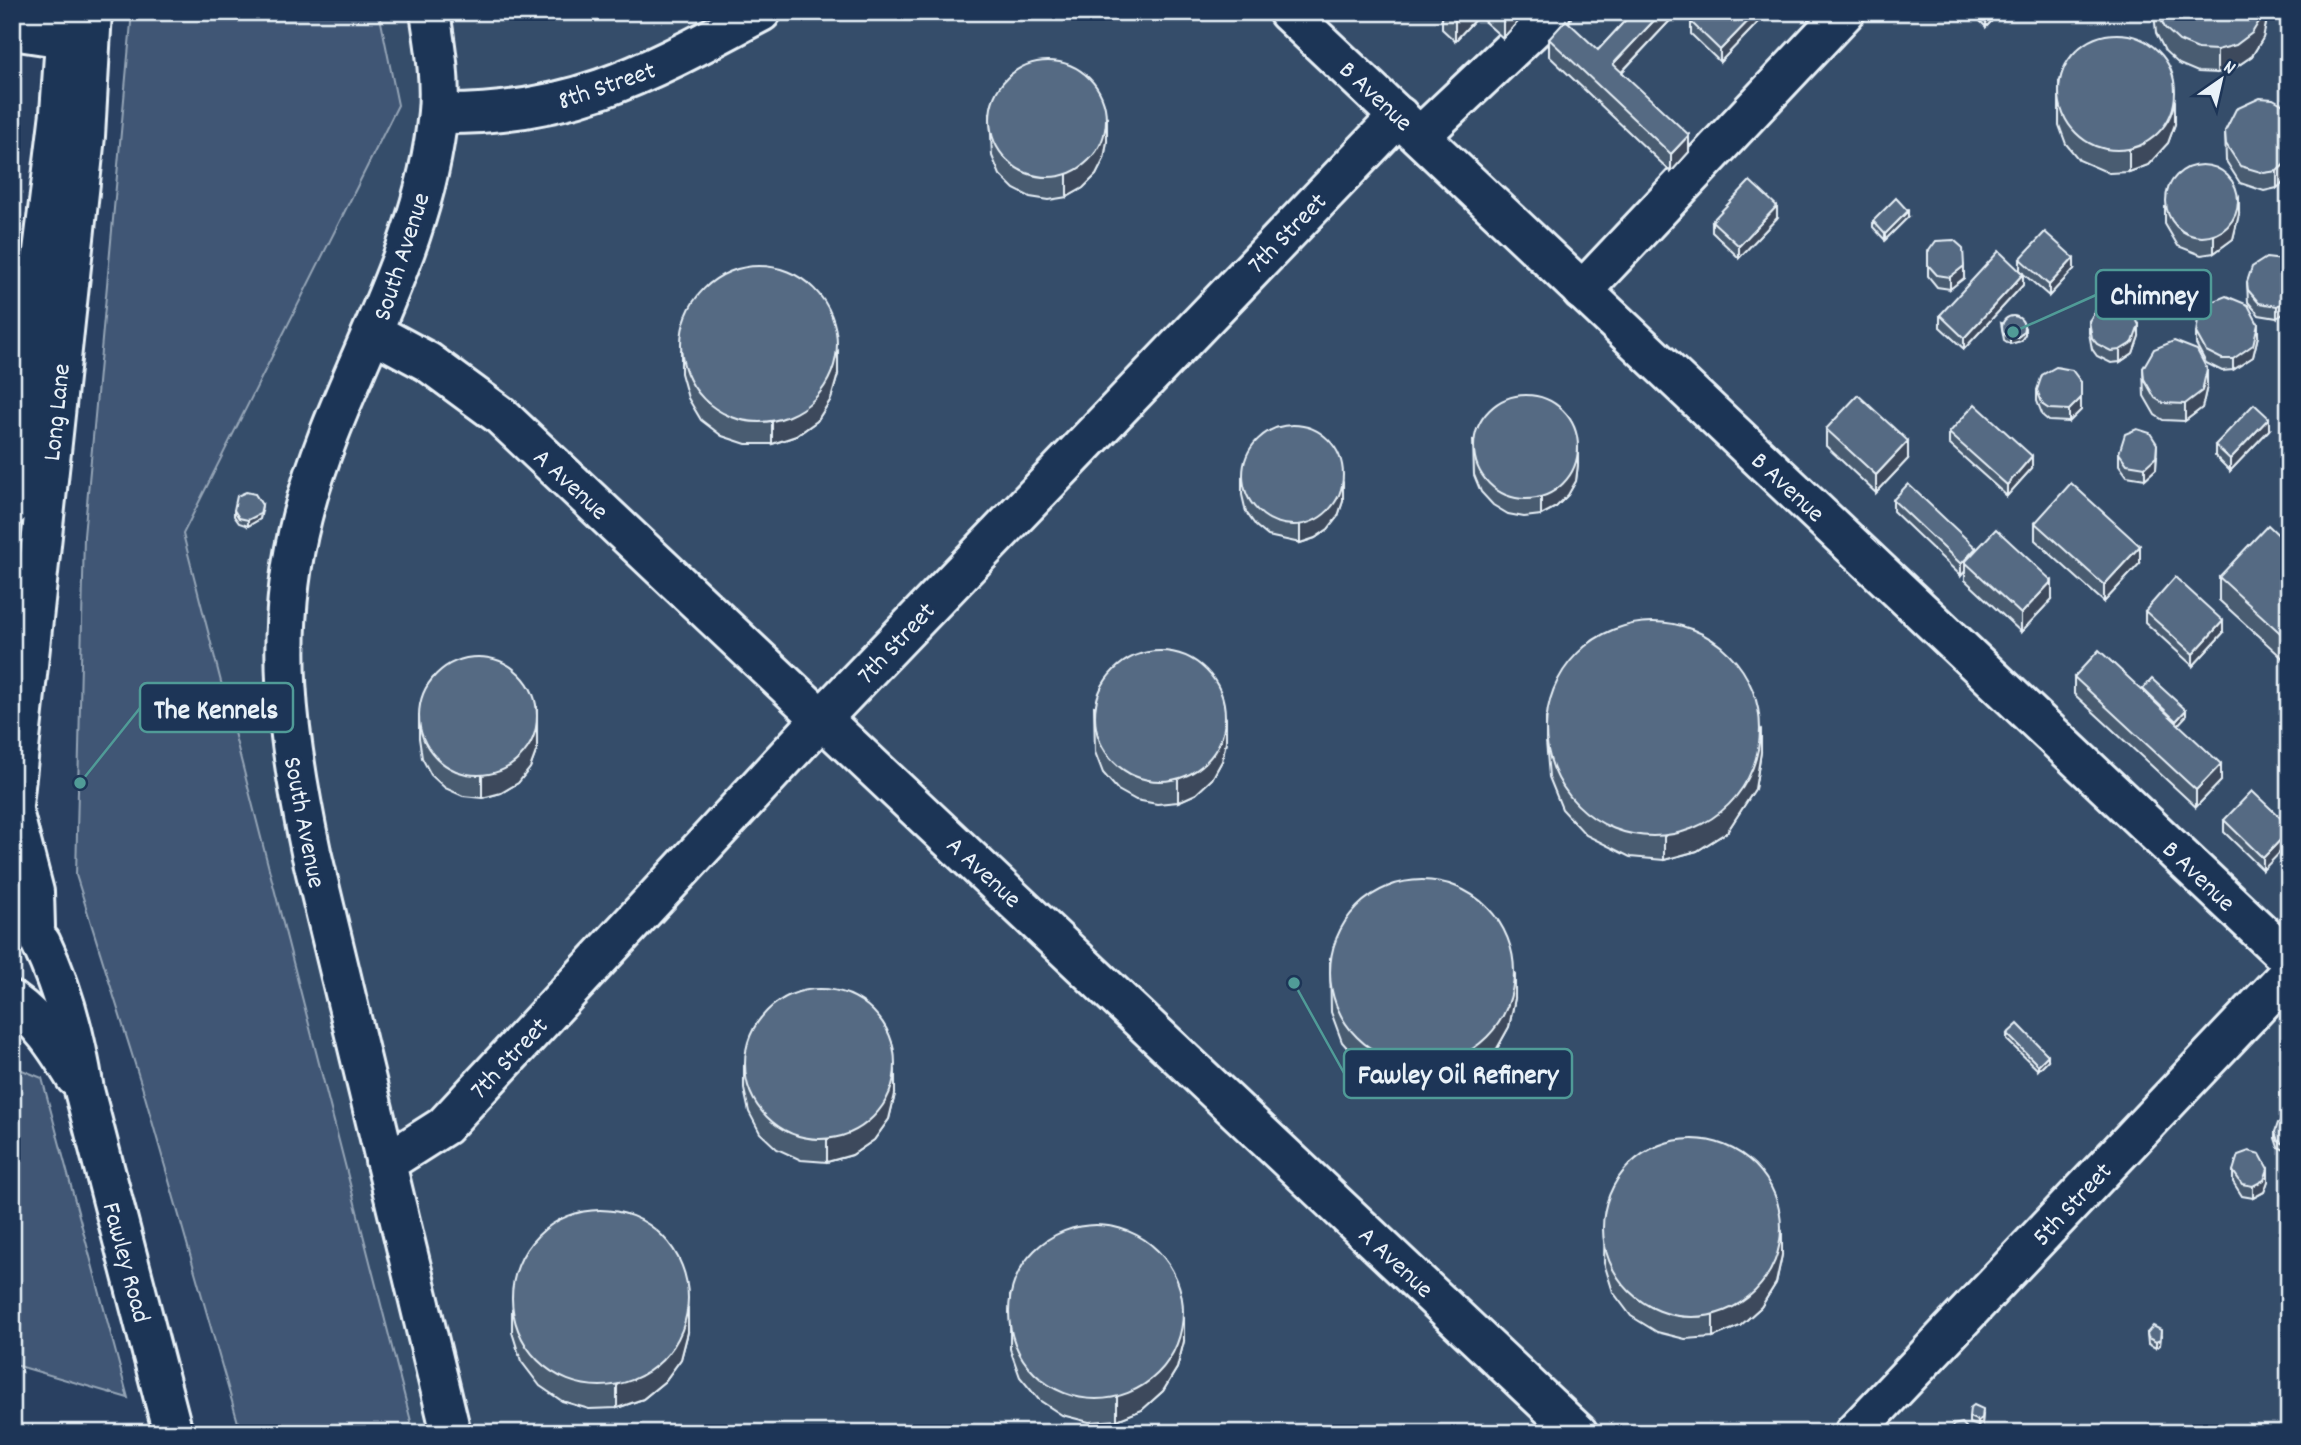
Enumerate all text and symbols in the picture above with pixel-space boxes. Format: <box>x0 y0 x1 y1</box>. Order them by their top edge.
north arrow <box>2186 46 2256 116</box>
street label: 8th Street <box>553 53 661 121</box>
street label: B Avenue <box>1329 54 1420 142</box>
text: N <box>2217 55 2240 83</box>
street label: 7th Street <box>1240 185 1337 283</box>
street label: South Avenue <box>365 188 441 326</box>
callout: Chimney <box>2096 270 2211 319</box>
text: Chimney <box>2110 279 2199 319</box>
street label: Long Lane <box>35 362 82 463</box>
street label: A Avenue <box>524 441 616 530</box>
street label: B Avenue <box>1741 445 1832 533</box>
street label: 7th Street <box>850 595 946 694</box>
callout: The Kennels <box>140 683 293 732</box>
text: The Kennels <box>154 693 279 733</box>
street label: South Avenue <box>272 754 333 891</box>
street label: A Avenue <box>937 829 1029 918</box>
street label: B Avenue <box>2153 833 2243 922</box>
street label: 7th Street <box>463 1010 559 1109</box>
callout: Fawley Oil Refinery <box>1344 1049 1572 1098</box>
text: Fawley Oil Refinery <box>1358 1058 1560 1098</box>
street label: 5th Street <box>2025 1155 2122 1256</box>
street label: Fawley Road <box>91 1199 158 1327</box>
street label: A Avenue <box>1349 1219 1441 1308</box>

